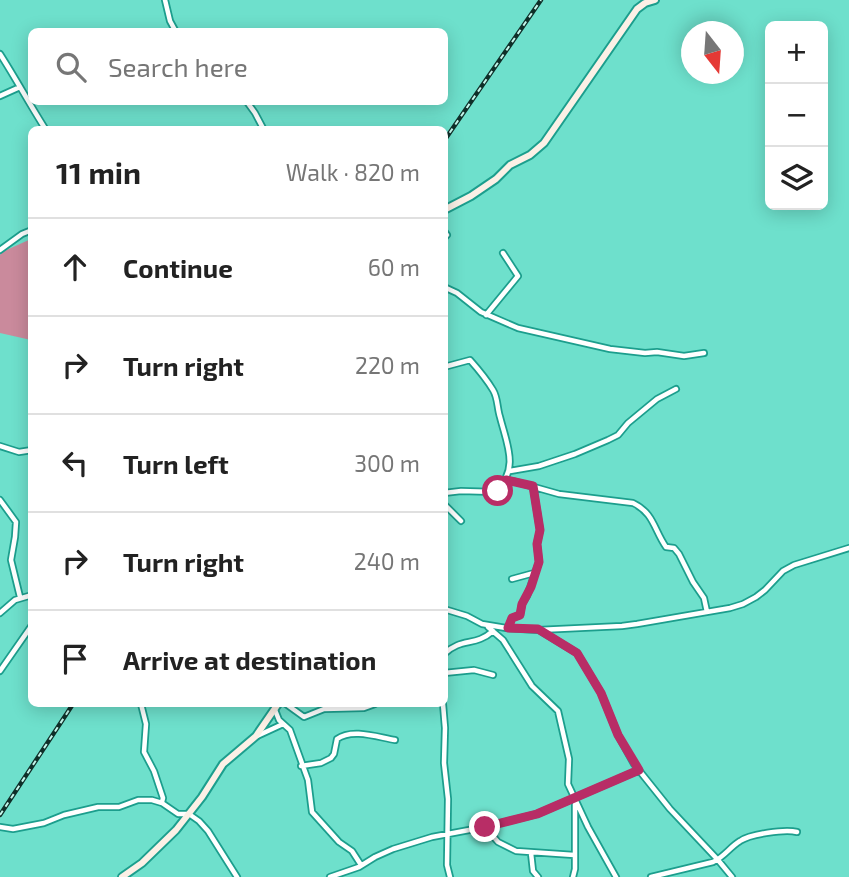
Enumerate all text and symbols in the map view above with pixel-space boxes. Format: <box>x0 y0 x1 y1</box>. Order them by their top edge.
north arrow <box>681 21 744 84</box>
map controls <box>765 21 828 210</box>
button: + <box>765 21 828 84</box>
search box <box>28 28 448 105</box>
icon: search <box>52 48 90 86</box>
text: Search here <box>108 51 248 82</box>
button: − <box>765 84 828 147</box>
button: layers <box>765 147 828 210</box>
text: 11 min <box>56 154 141 190</box>
text: Walk · 820 m <box>286 158 420 186</box>
icon: ahead <box>56 248 94 286</box>
text: Continue <box>123 252 233 283</box>
text: 60 m <box>368 253 420 281</box>
icon: right <box>56 346 94 384</box>
text: Turn right <box>123 350 244 381</box>
text: 220 m <box>355 351 420 379</box>
icon: left <box>56 444 94 482</box>
text: Turn left <box>123 448 229 479</box>
text: 300 m <box>354 449 420 477</box>
route start <box>482 475 513 506</box>
icon: right <box>56 542 94 580</box>
text: Turn right <box>123 546 244 577</box>
text: 240 m <box>354 547 420 575</box>
icon: arrive <box>56 640 94 678</box>
text: Arrive at destination <box>123 644 376 675</box>
route end <box>469 811 500 842</box>

